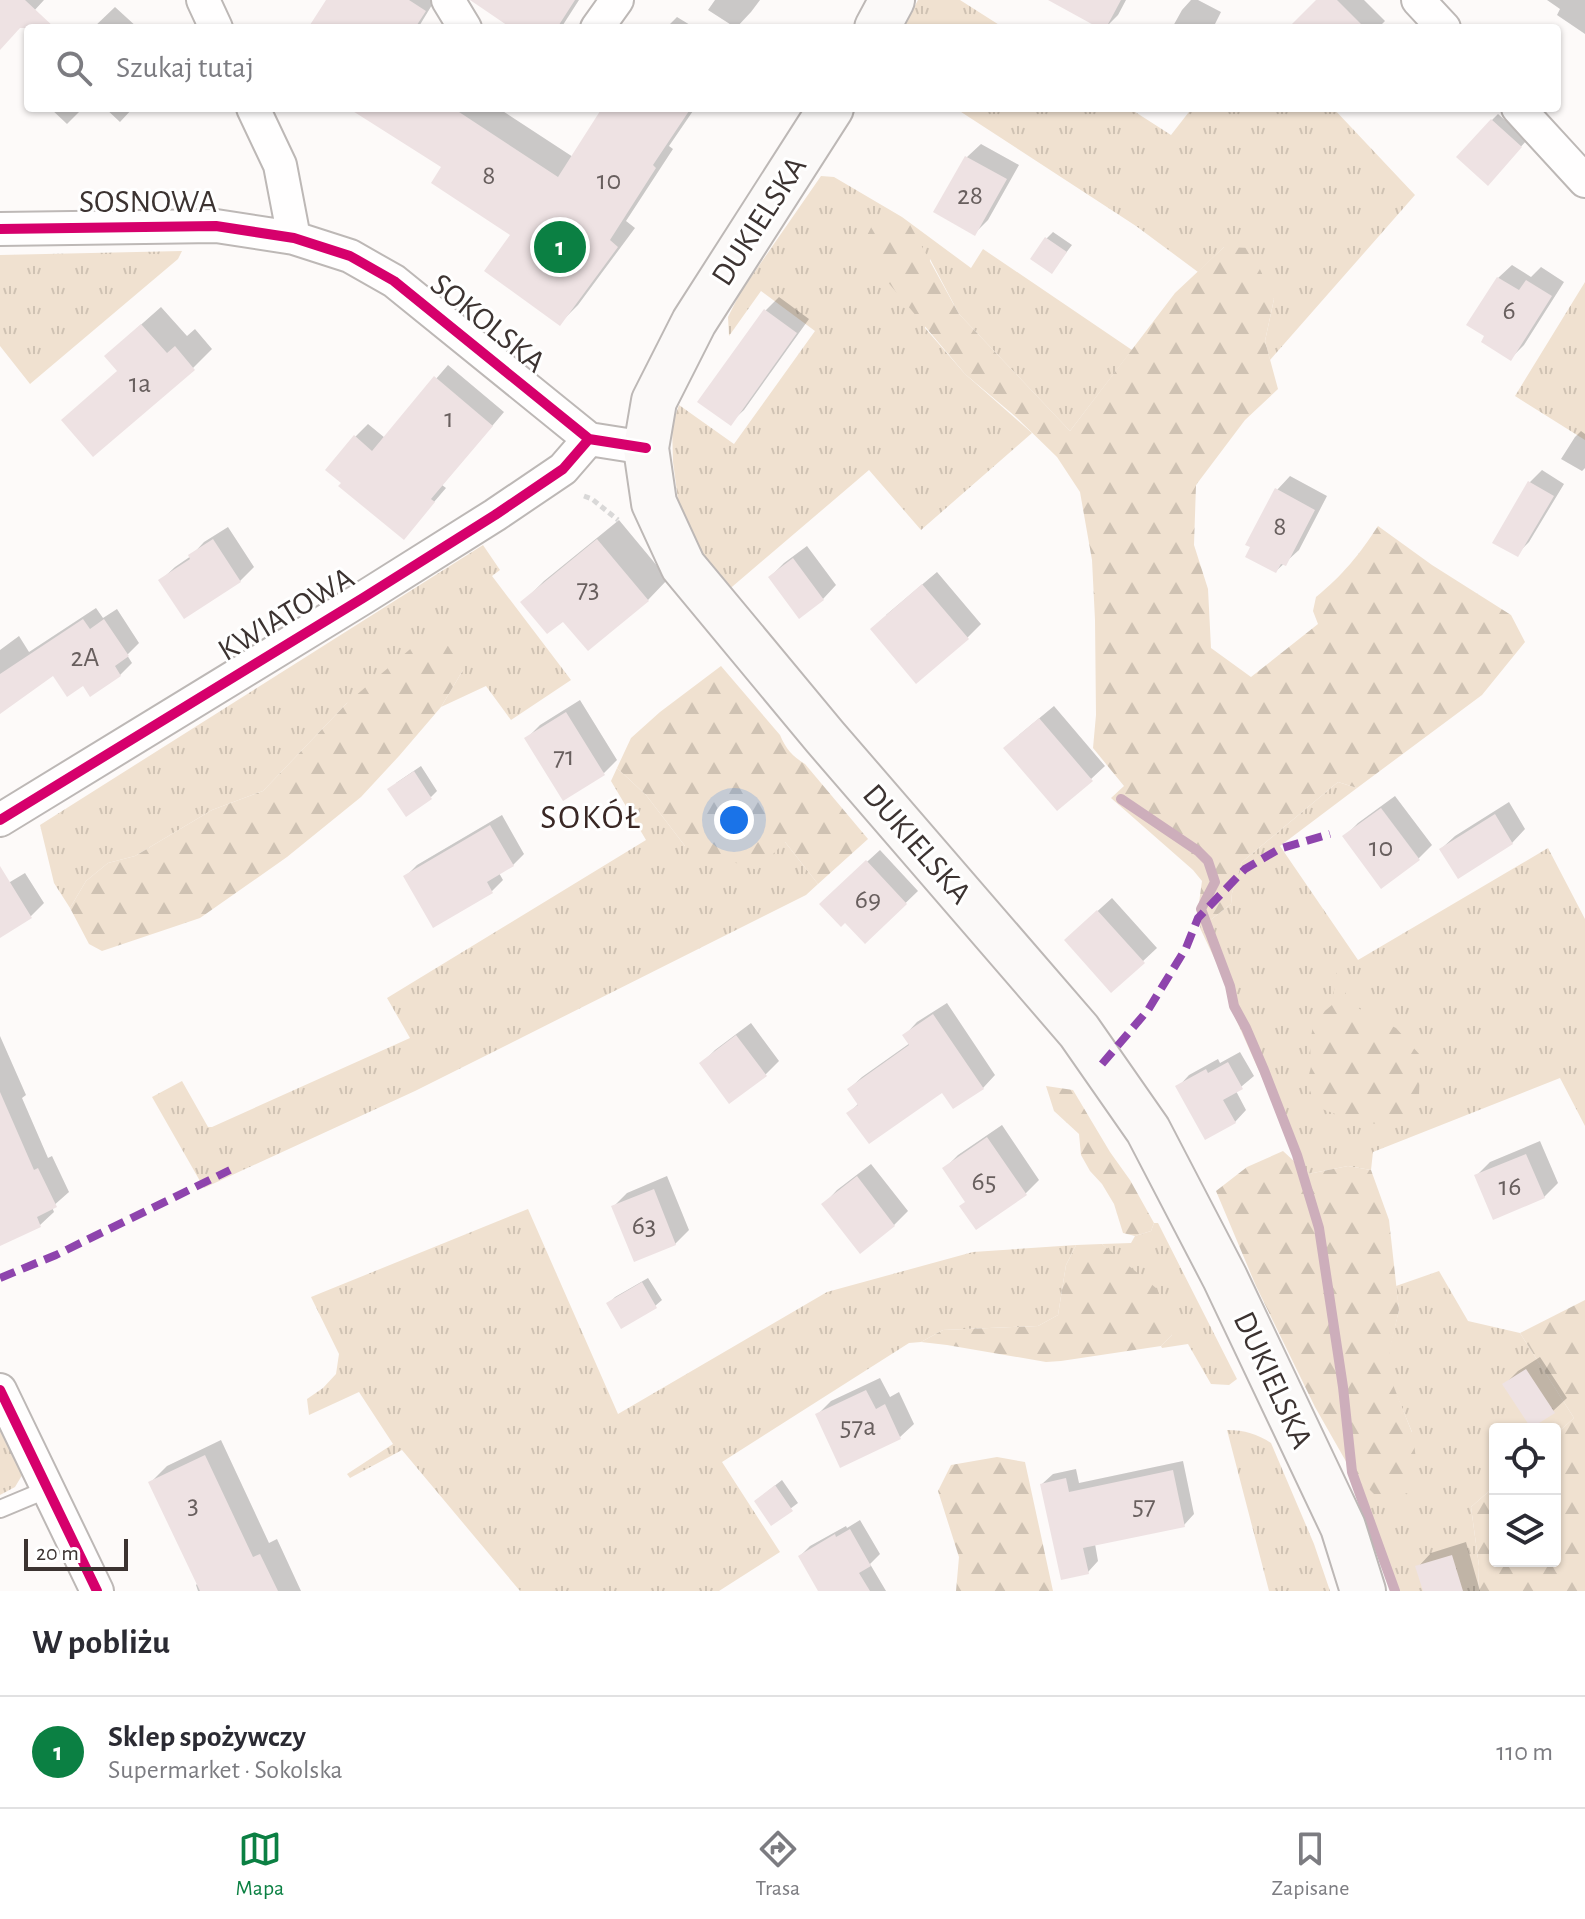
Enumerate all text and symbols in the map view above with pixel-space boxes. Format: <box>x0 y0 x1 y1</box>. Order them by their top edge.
search box <box>24 24 1561 112</box>
icon: search <box>52 46 96 90</box>
text: Szukaj tutaj <box>116 53 254 83</box>
street label: DUKIELSKA <box>706 151 812 291</box>
house number: 8 <box>482 162 496 190</box>
house number: 10 <box>597 167 621 195</box>
house number: 28 <box>957 182 983 210</box>
street label: SOSNOWA <box>79 186 217 218</box>
pin: 1 <box>534 217 586 277</box>
street label: SOKOLSKA <box>425 267 551 379</box>
house number: 6 <box>1502 297 1516 325</box>
house number: 1a <box>129 370 151 398</box>
house number: 1 <box>444 405 454 433</box>
house number: 8 <box>1273 513 1287 541</box>
street label: KWIATOWA <box>213 561 359 667</box>
house number: 73 <box>576 575 600 603</box>
house number: 2A <box>71 644 99 672</box>
house number: 71 <box>553 743 575 771</box>
street label: DUKIELSKA <box>857 778 977 910</box>
district label: SOKÓŁ <box>540 798 642 835</box>
your location <box>714 800 754 840</box>
house number: 10 <box>1369 834 1393 862</box>
house number: 69 <box>855 886 881 914</box>
house number: 65 <box>972 1168 996 1196</box>
house number: 16 <box>1499 1173 1521 1201</box>
house number: 63 <box>632 1212 656 1240</box>
street label: DUKIELSKA <box>1228 1307 1318 1453</box>
house number: 57a <box>840 1413 876 1441</box>
map controls <box>1489 1423 1561 1567</box>
button: locate <box>1489 1423 1561 1495</box>
house number: 3 <box>187 1491 199 1519</box>
house number: 57 <box>1132 1492 1156 1520</box>
button: layers <box>1489 1495 1561 1567</box>
scale bar <box>24 1535 128 1571</box>
text: 20 m <box>36 1542 79 1564</box>
text: W pobliżu <box>32 1626 170 1660</box>
text: Sklep spożywczy <box>108 1722 306 1752</box>
text: 1 <box>53 1739 63 1765</box>
text: 110 m <box>1496 1739 1553 1765</box>
text: Supermarket · Sokolska <box>108 1757 343 1783</box>
tab: Mapa <box>236 1827 284 1901</box>
tab: Trasa <box>756 1827 800 1901</box>
tab: Zapisane <box>1271 1827 1349 1901</box>

